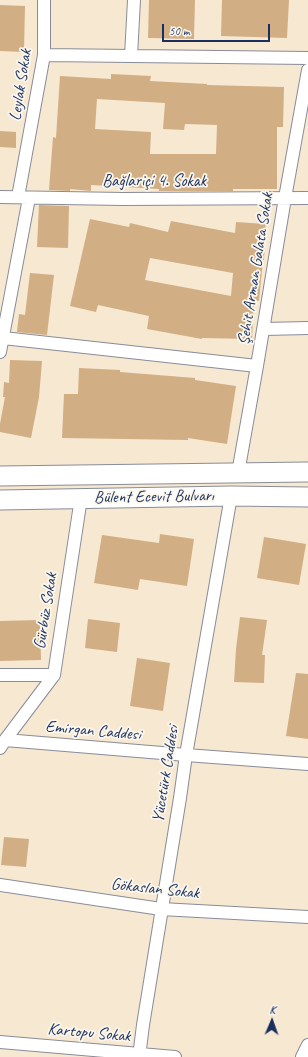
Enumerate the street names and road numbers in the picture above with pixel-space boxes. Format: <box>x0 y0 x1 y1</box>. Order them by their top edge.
street label: Leylak Sokak <box>5 48 37 122</box>
street label: Bağlariçi 4. Sokak <box>102 172 206 192</box>
street label: Şehit Arman Galata Sokak <box>234 191 278 347</box>
street label: Bülent Ecevit Bulvarı <box>94 486 214 508</box>
street label: Gürbüz Sokak <box>30 571 62 651</box>
street label: Emirgan Caddesi <box>44 717 142 745</box>
street label: Yücetürk Caddesi <box>148 724 184 824</box>
street label: Gökaslan Sokak <box>110 874 200 904</box>
street label: Kartopu Sokak <box>47 1019 131 1047</box>

